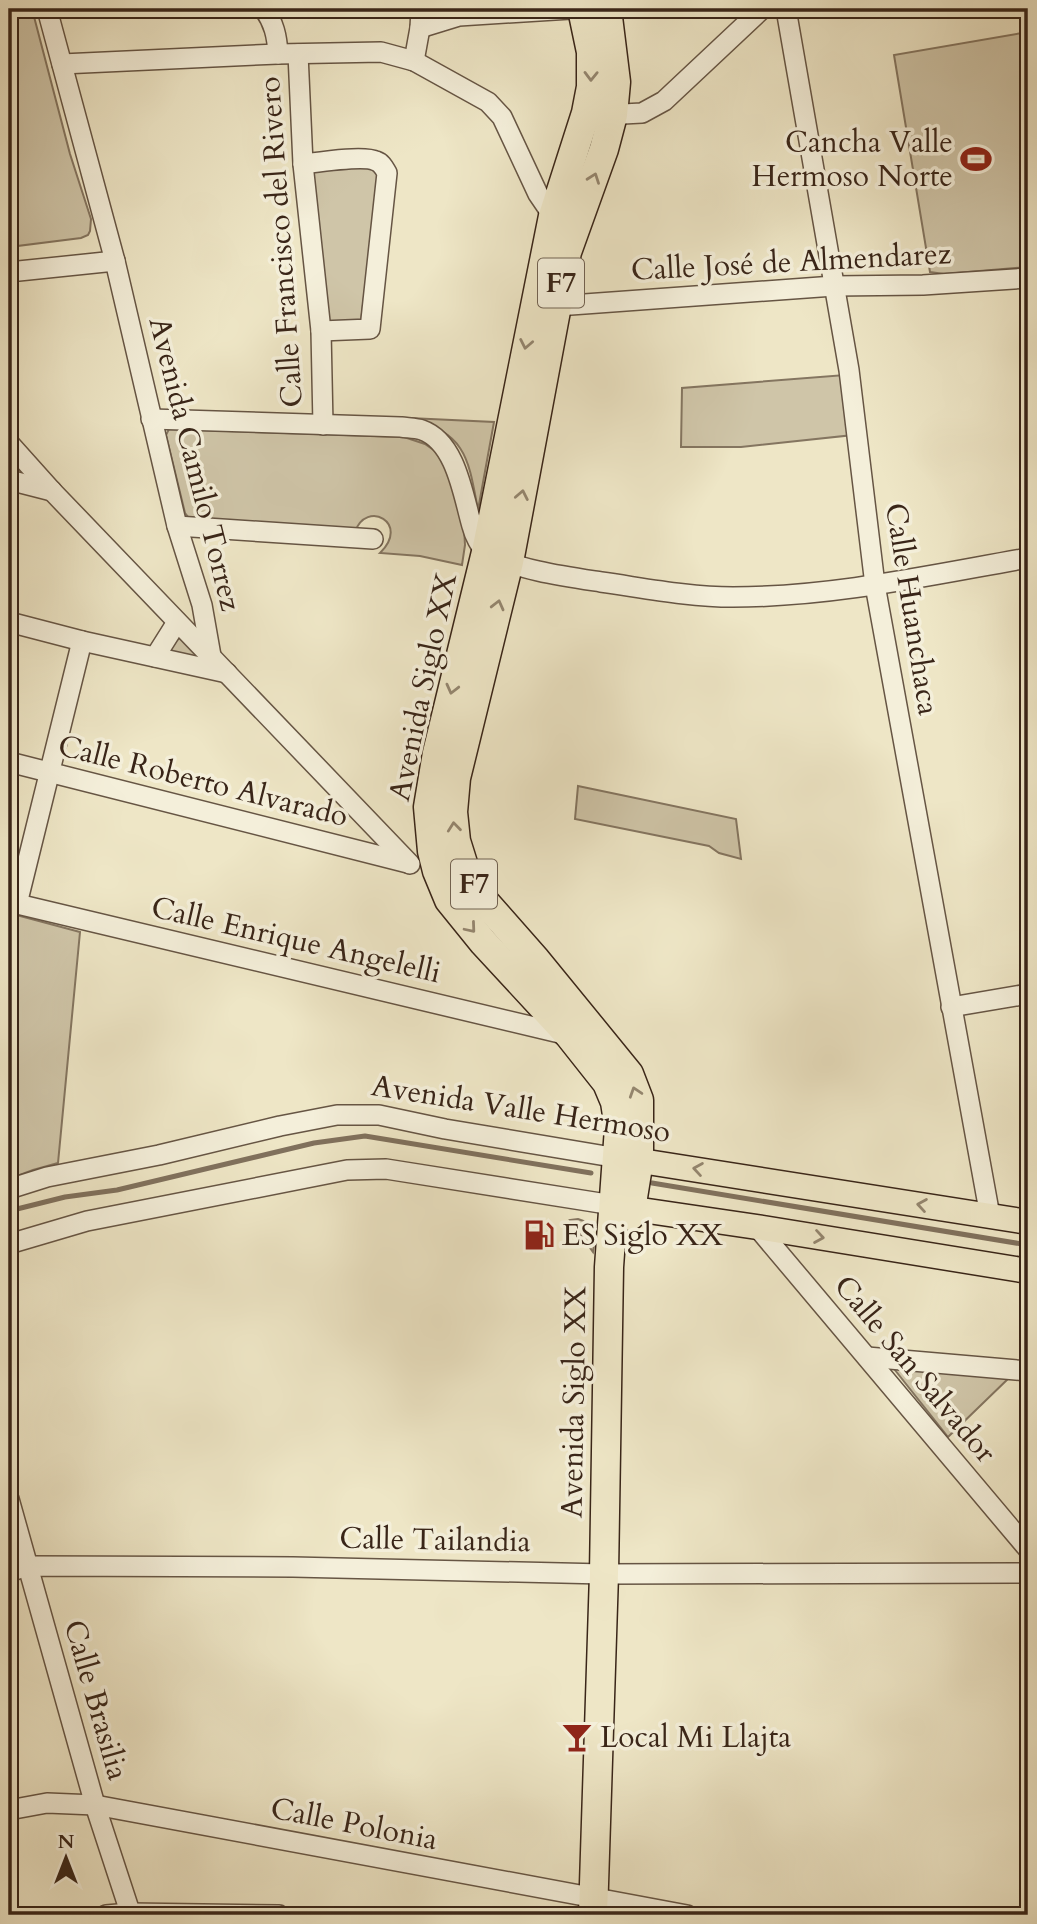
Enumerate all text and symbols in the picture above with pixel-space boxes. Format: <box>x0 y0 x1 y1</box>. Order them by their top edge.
one-way arrow <box>583 71 599 82</box>
street label: Calle Francisco del Rivero <box>249 75 313 409</box>
place label: Cancha Valle Hermoso Norte <box>752 122 953 197</box>
sports icon: Cancha Valle Hermoso Norte <box>959 142 993 176</box>
one-way arrow <box>585 173 599 185</box>
street label: Calle José de Almendarez <box>630 233 953 291</box>
road number: F7 <box>538 258 584 308</box>
street label: Avenida Camilo Torrez <box>139 313 251 616</box>
one-way arrow <box>520 338 535 350</box>
one-way arrow <box>513 489 528 501</box>
street label: Calle Huanchaca <box>875 500 949 718</box>
street label: Avenida Siglo XX <box>379 569 467 805</box>
one-way arrow <box>490 599 504 611</box>
one-way arrow <box>446 683 460 695</box>
street label: Calle Roberto Alvarado <box>54 725 352 837</box>
one-way arrow <box>447 822 462 833</box>
road number: F7 <box>451 860 497 908</box>
street label: Calle Enrique Angelelli <box>147 887 445 993</box>
one-way arrow <box>463 919 475 932</box>
street label: Avenida Valle Hermoso <box>369 1065 673 1153</box>
one-way arrow <box>629 1087 643 1099</box>
one-way arrow <box>692 1162 704 1177</box>
one-way arrow <box>916 1198 928 1213</box>
place label: ES Siglo XX <box>562 1215 723 1256</box>
fuel station icon: ES Siglo XX <box>522 1218 556 1252</box>
one-way arrow <box>813 1229 825 1244</box>
street label: Calle San Salvador <box>824 1267 1006 1471</box>
street label: Avenida Siglo XX <box>551 1285 597 1518</box>
street label: Calle Tailandia <box>339 1518 531 1562</box>
street label: Calle Brasilia <box>54 1615 138 1785</box>
place label: Local Mi Llajta <box>600 1717 791 1758</box>
bar icon: Local Mi Llajta <box>560 1720 594 1754</box>
street label: Calle Polonia <box>267 1788 441 1860</box>
north arrow <box>32 1822 102 1892</box>
text: N <box>58 1829 75 1855</box>

